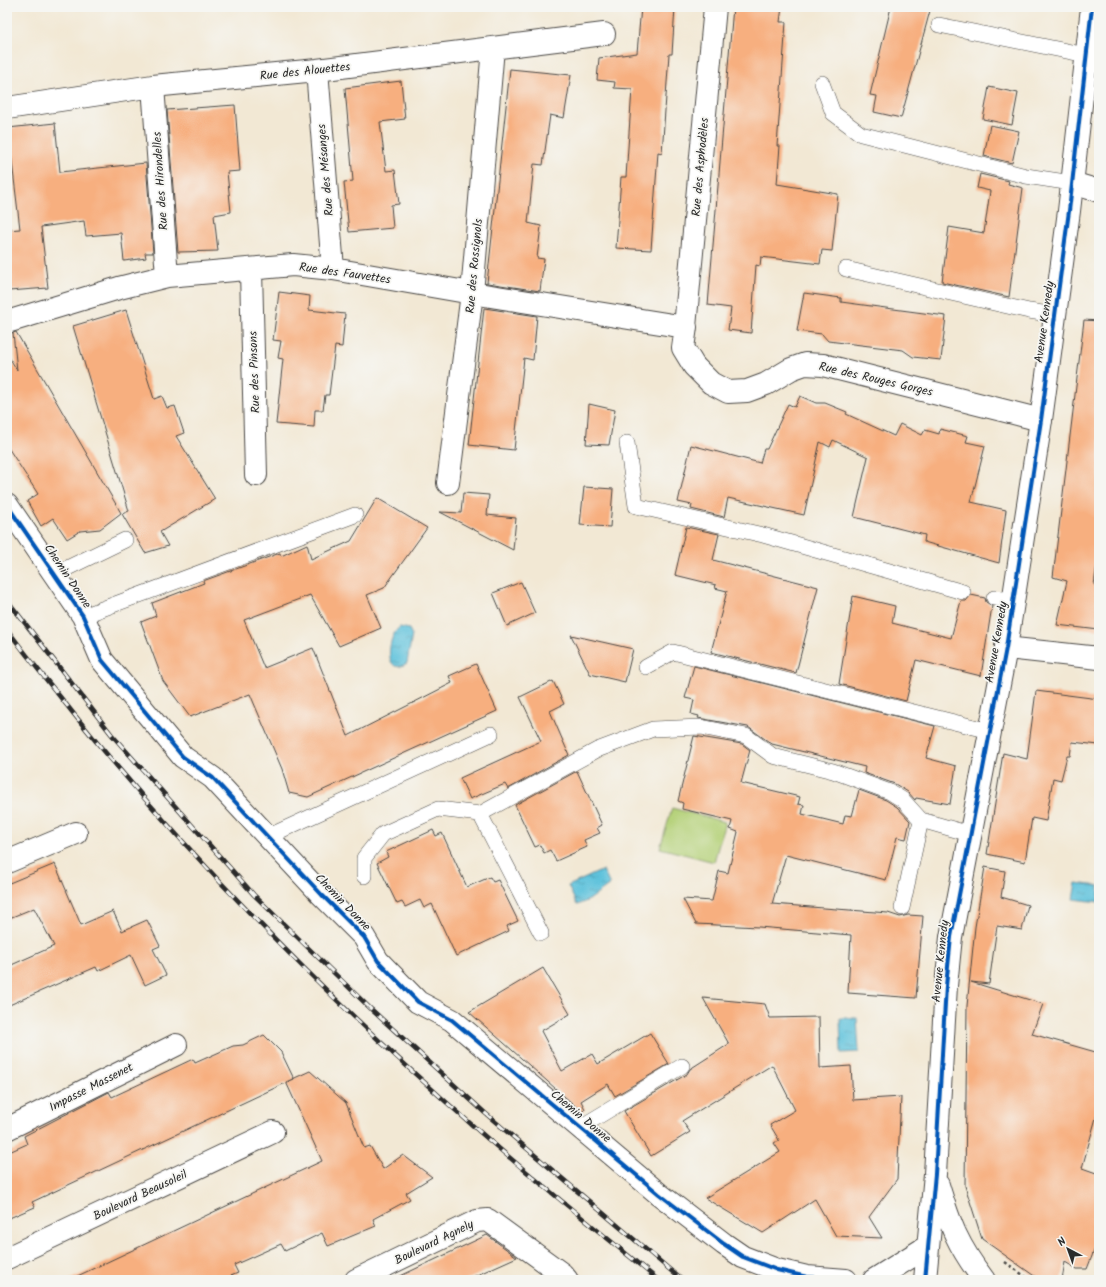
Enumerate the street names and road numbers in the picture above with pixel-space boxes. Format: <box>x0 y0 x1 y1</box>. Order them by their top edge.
street label: Rue des Alouettes <box>259 57 351 86</box>
street label: Rue des Asphodèles <box>687 117 714 217</box>
street label: Rue des Mésanges <box>312 123 339 217</box>
street label: Rue des Hirondelles <box>148 131 173 231</box>
street label: Rue des Rossignols <box>461 218 488 314</box>
street label: Rue des Fauvettes <box>298 258 392 289</box>
street label: Avenue Kennedy <box>1029 280 1060 364</box>
street label: Rue des Pinsons <box>244 331 265 413</box>
street label: Rue des Rouges Gorges <box>817 357 935 402</box>
street label: Chemin Donne <box>39 540 96 613</box>
street label: Avenue Kennedy <box>980 599 1013 684</box>
street label: Chemin Donne <box>310 869 376 936</box>
street label: Avenue Kennedy <box>927 919 954 1003</box>
street label: Impasse Massenet <box>46 1058 137 1117</box>
street label: Chemin Donne <box>546 1085 616 1148</box>
street label: Boulevard Beausoleil <box>90 1165 190 1226</box>
street label: Boulevard Agnely <box>391 1215 477 1270</box>

